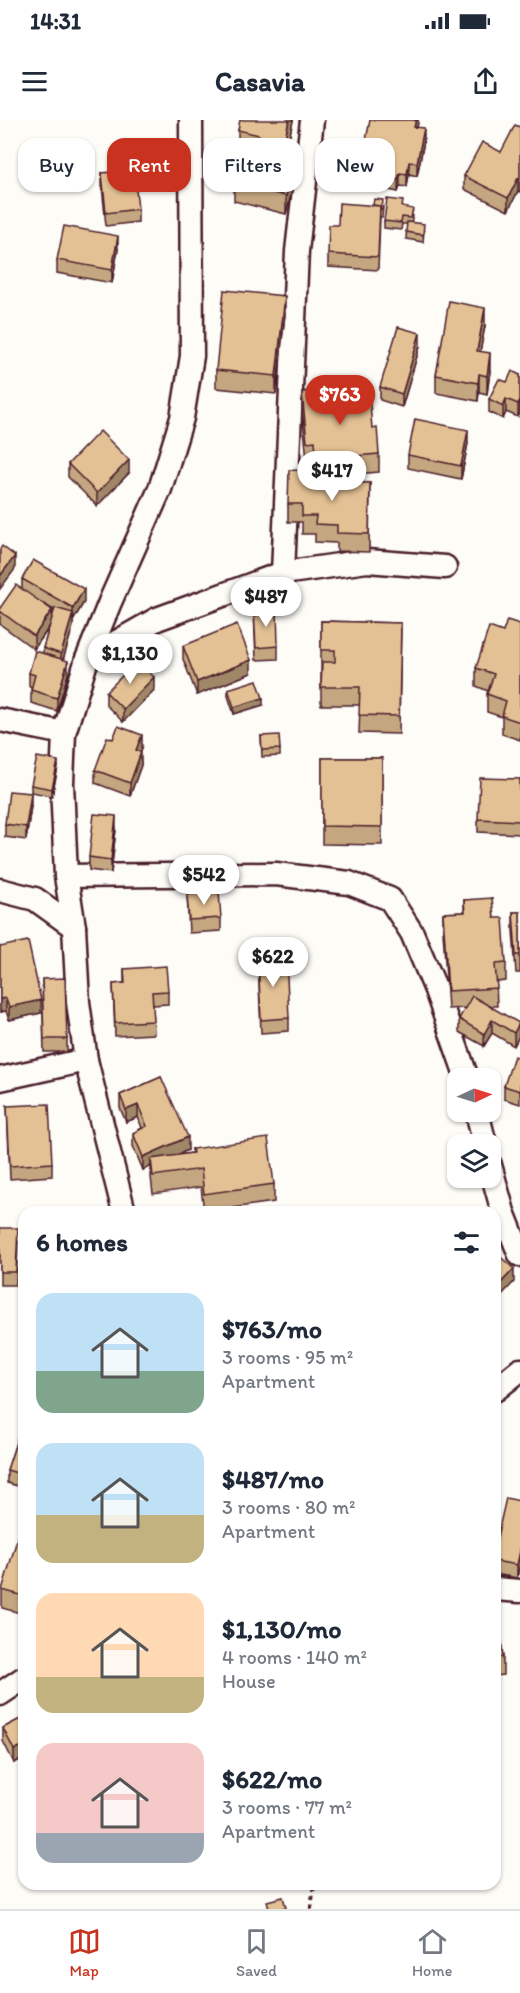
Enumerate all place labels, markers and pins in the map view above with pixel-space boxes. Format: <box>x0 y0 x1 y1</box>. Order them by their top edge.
pin: $763 <box>304 375 376 426</box>
pin: $417 <box>296 451 368 502</box>
pin: $487 <box>230 577 302 628</box>
pin: $1,130 <box>81 634 179 685</box>
pin: $542 <box>168 855 240 906</box>
pin: $622 <box>237 937 309 988</box>

